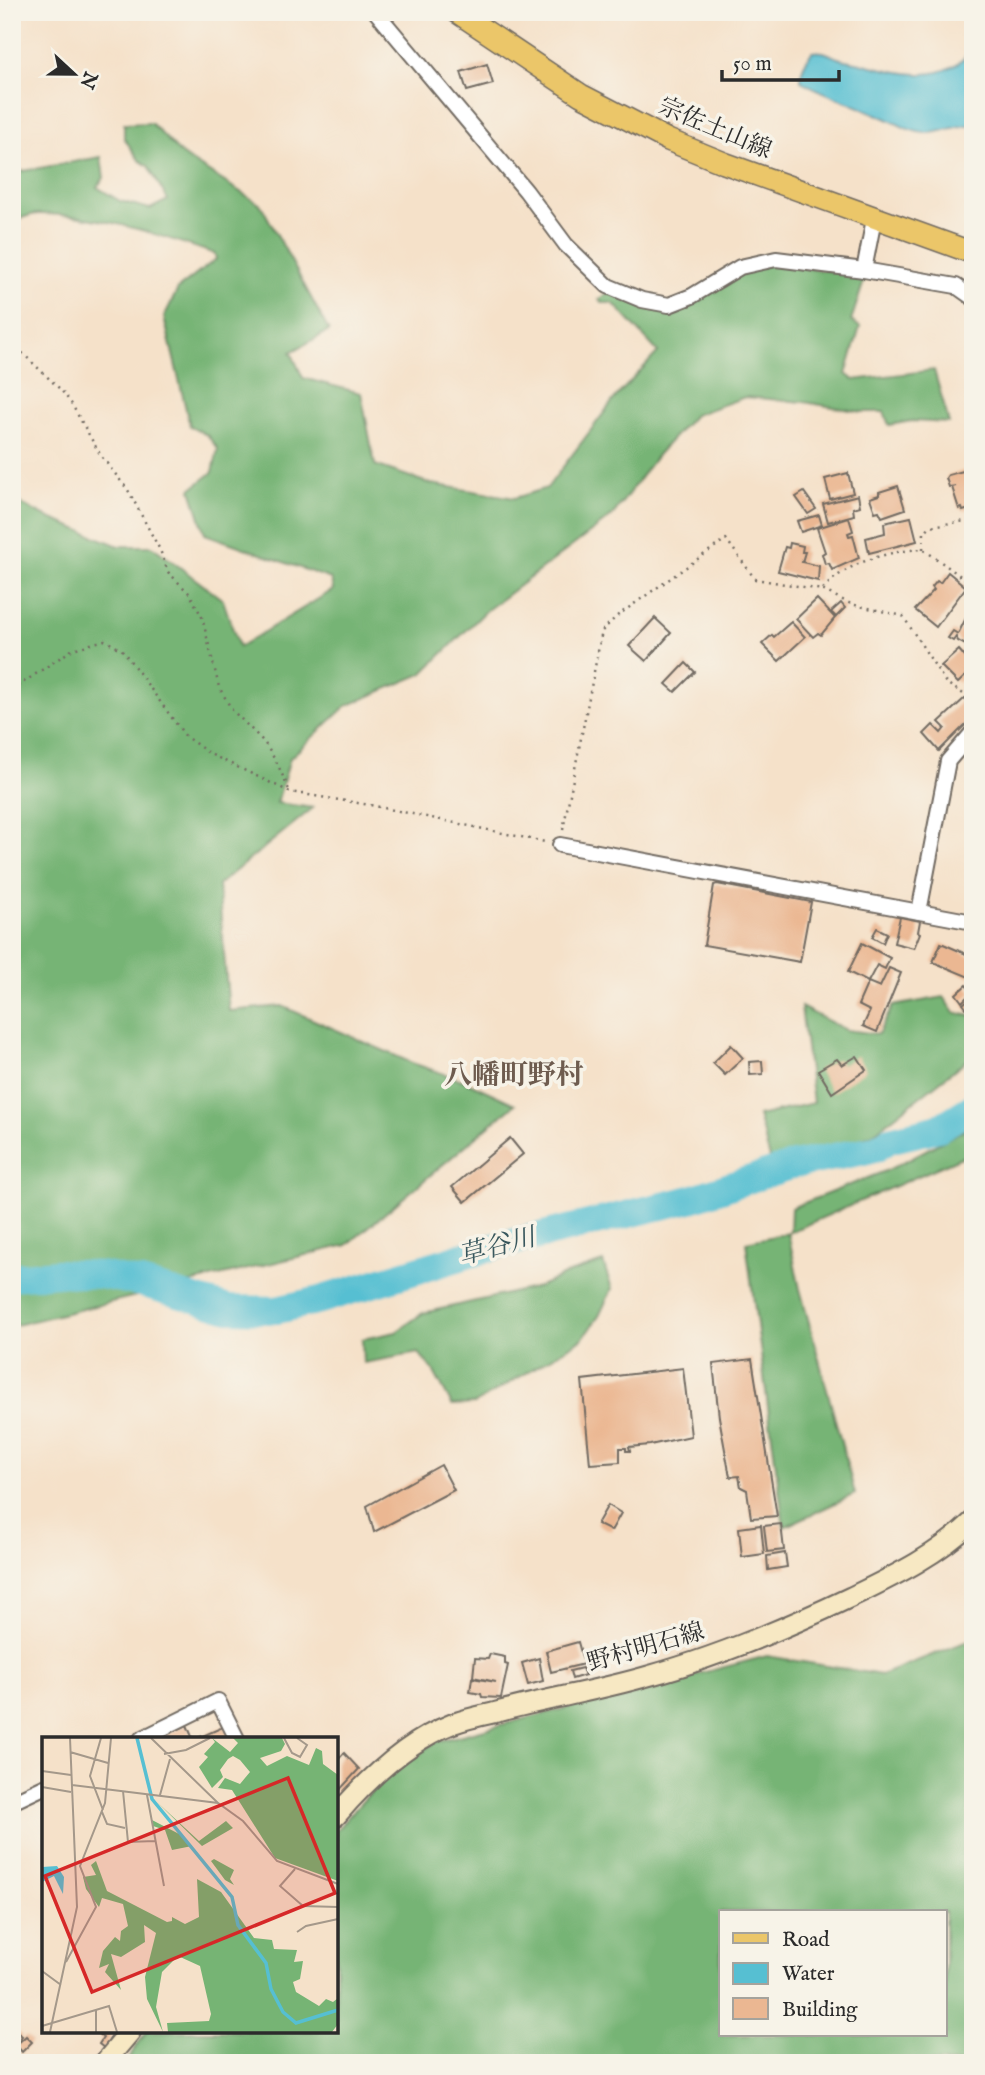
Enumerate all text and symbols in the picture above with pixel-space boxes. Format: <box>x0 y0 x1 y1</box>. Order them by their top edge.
north arrow <box>38 38 108 108</box>
scale bar <box>722 38 840 82</box>
text: 50 m <box>733 51 772 78</box>
text: N <box>73 67 102 92</box>
street label: 宗佐土山線 <box>654 91 776 167</box>
district label: 八幡町野村 <box>444 1059 584 1094</box>
water label: 草谷川 <box>455 1220 542 1273</box>
street label: 野村明石線 <box>584 1617 708 1679</box>
inset map <box>42 1737 338 2033</box>
legend <box>719 1910 946 2036</box>
text: Road <box>782 1927 830 1954</box>
text: Water <box>782 1961 835 1988</box>
text: Building <box>782 1997 858 2024</box>

